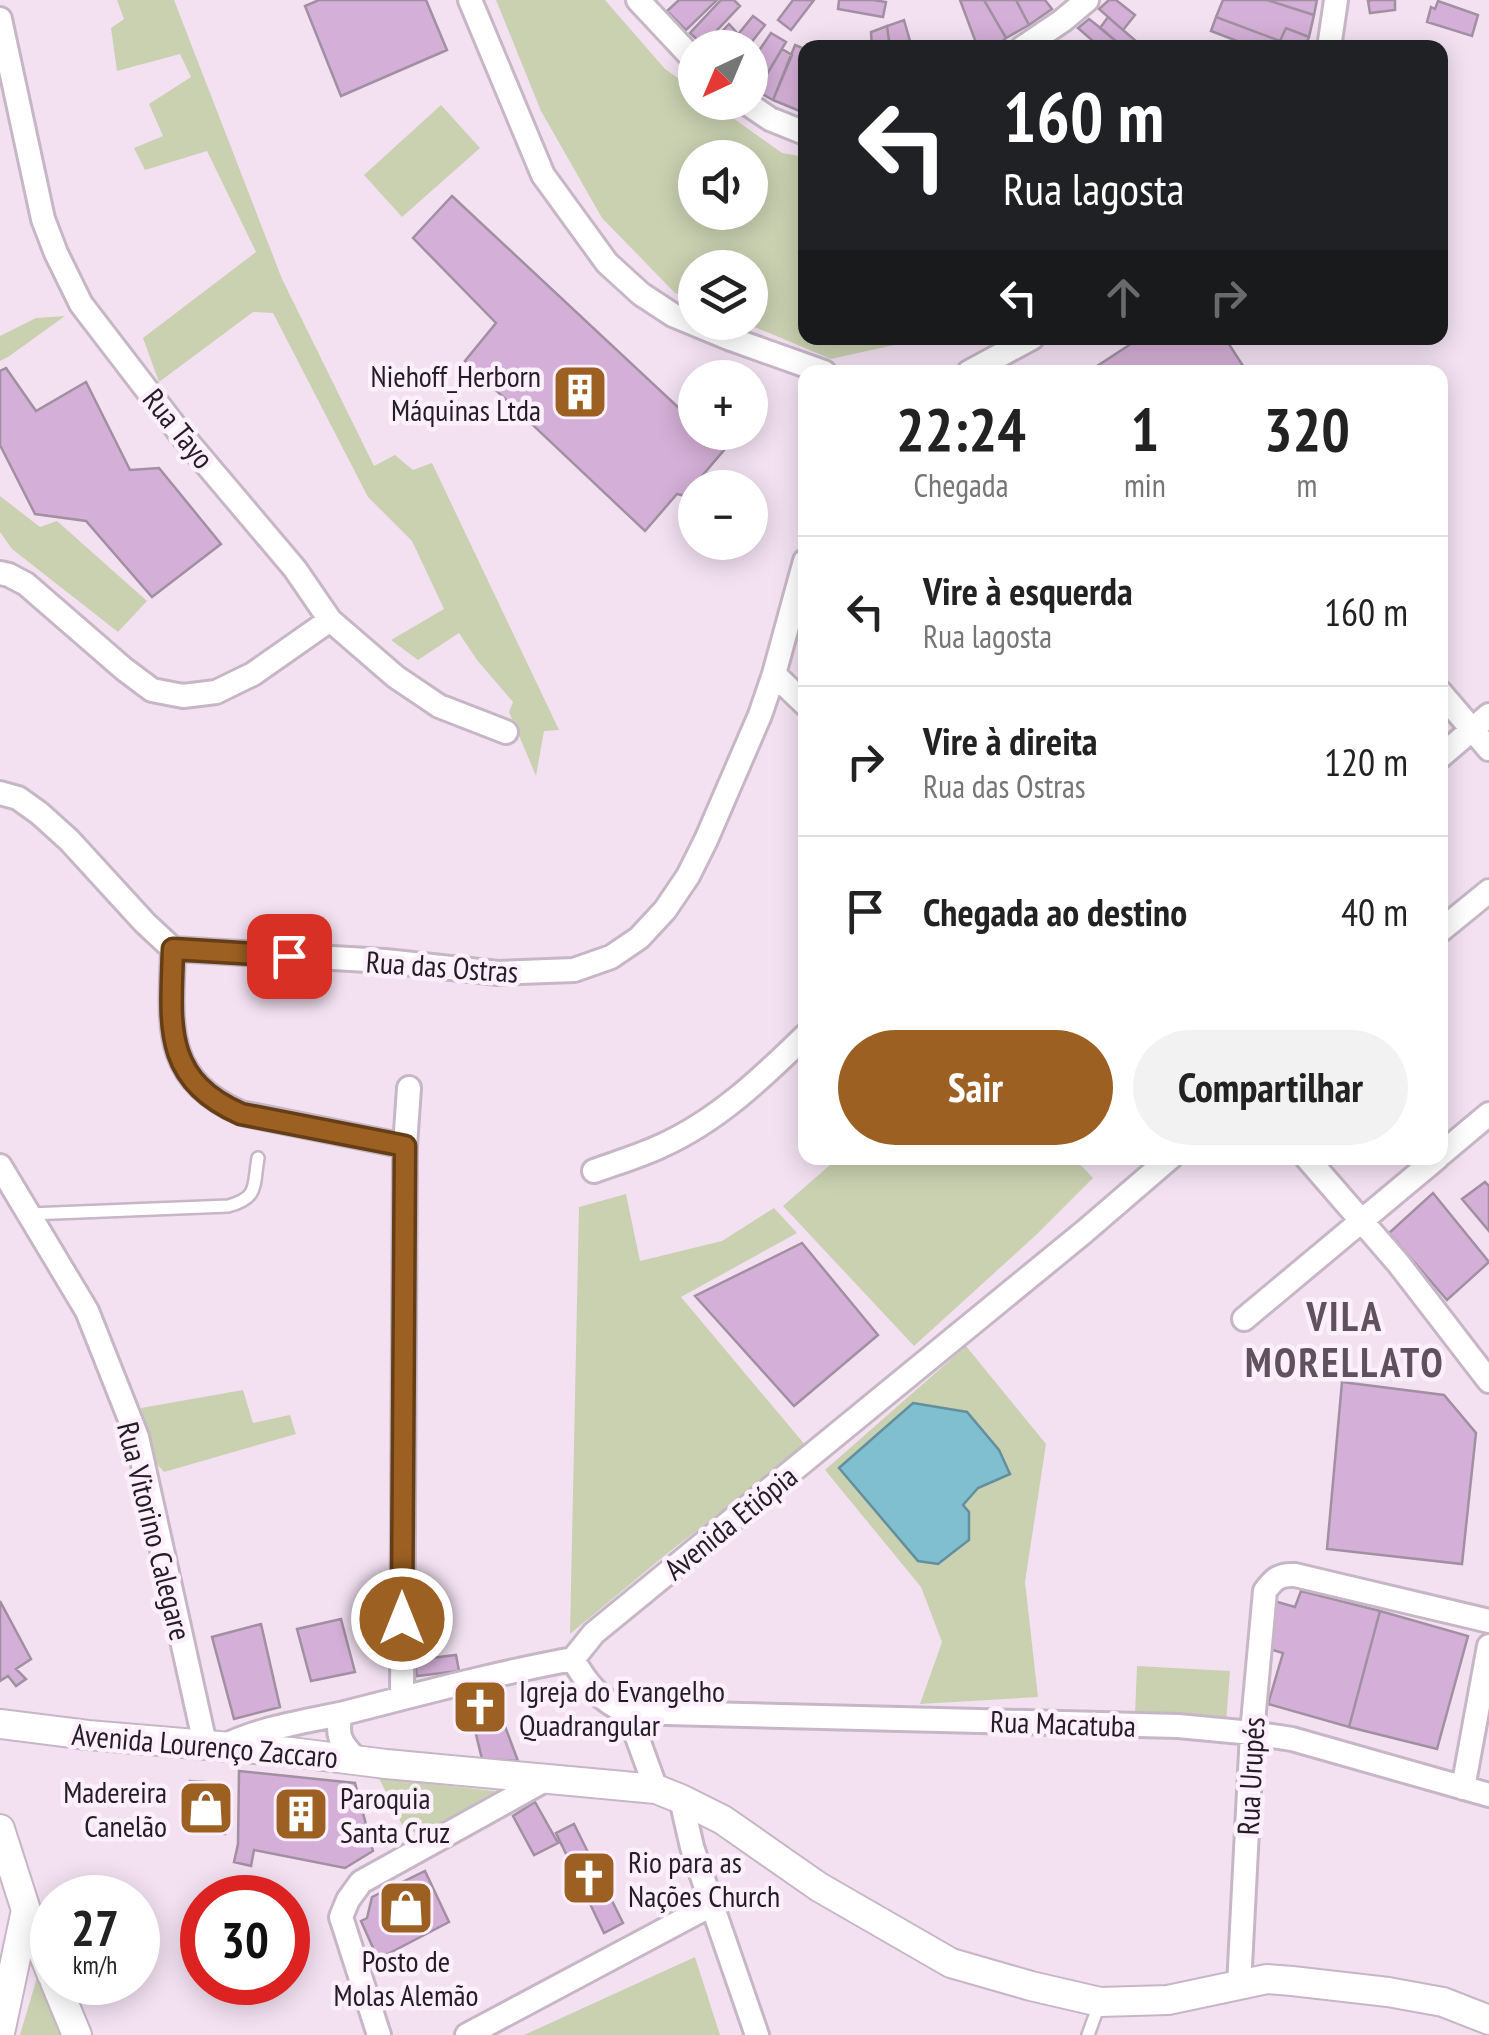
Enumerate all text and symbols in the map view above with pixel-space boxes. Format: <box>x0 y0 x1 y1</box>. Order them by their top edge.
north arrow <box>678 30 768 120</box>
map controls <box>678 30 768 560</box>
text: 160 m <box>1003 71 1164 161</box>
icon: left <box>838 80 968 210</box>
button: sound <box>678 140 768 230</box>
text: Rua lagosta <box>1003 159 1185 217</box>
button: layers <box>678 250 768 340</box>
icon: left <box>991 270 1046 325</box>
icon: ahead <box>1096 270 1151 325</box>
icon: right <box>1201 270 1256 325</box>
place label: Niehoff_Herborn Máquinas Ltda <box>371 356 541 429</box>
button: + <box>678 360 768 450</box>
building icon: Niehoff_Herborn Máquinas Ltda <box>550 362 610 422</box>
street label: Rua Tayo <box>135 380 223 476</box>
text: 22:24 <box>896 390 1026 468</box>
text: 1 <box>1131 390 1159 468</box>
text: 320 <box>1264 390 1350 468</box>
text: Chegada <box>913 464 1008 506</box>
text: min <box>1124 464 1166 506</box>
text: m <box>1296 464 1317 506</box>
button: − <box>678 470 768 560</box>
text: Vire à esquerda <box>923 566 1133 615</box>
icon: left <box>838 584 893 639</box>
text: 160 m <box>1324 587 1408 636</box>
text: Rua lagosta <box>923 615 1052 657</box>
text: Vire à direita <box>923 716 1098 765</box>
icon: right <box>838 734 893 789</box>
text: 120 m <box>1324 737 1408 786</box>
text: Rua das Ostras <box>923 765 1086 807</box>
icon: arrive <box>838 884 893 939</box>
text: Chegada ao destino <box>923 887 1187 936</box>
text: 40 m <box>1341 887 1408 936</box>
pin <box>247 914 332 999</box>
icon: arrive <box>262 929 317 984</box>
street label: Rua das Ostras <box>365 941 519 991</box>
button: Sair <box>838 1030 1113 1145</box>
button: Compartilhar <box>1133 1030 1408 1145</box>
district label: VILA MORELLATO <box>1245 1290 1445 1388</box>
street label: Rua Vitorino Calegare <box>109 1418 201 1644</box>
street label: Avenida Etiópia <box>655 1456 805 1588</box>
position arrow <box>350 1567 454 1671</box>
place label: Igreja do Evangelho Quadrangular <box>519 1671 725 1744</box>
church icon: Igreja do Evangelho Quadrangular <box>450 1677 510 1737</box>
street label: Rua Macatuba <box>989 1701 1137 1745</box>
street label: Avenida Lourenço Zaccaro <box>70 1714 340 1776</box>
street label: Rua Urupés <box>1227 1716 1273 1836</box>
place label: Madereira Canelão <box>63 1772 167 1845</box>
shop icon: Madereira Canelão <box>176 1778 236 1838</box>
place label: Paroquia Santa Cruz <box>340 1778 450 1851</box>
building icon: Paroquia Santa Cruz <box>271 1784 331 1844</box>
place label: Rio para as Nações Church <box>628 1842 780 1915</box>
church icon: Rio para as Nações Church <box>559 1848 619 1908</box>
speed limit sign: 30 <box>180 1875 310 2005</box>
shop icon: Posto de Molas Alemão <box>376 1878 436 1938</box>
text: 27 <box>71 1895 119 1960</box>
place label: Posto de Molas Alemão <box>334 1941 478 2014</box>
text: km/h <box>73 1949 117 1981</box>

